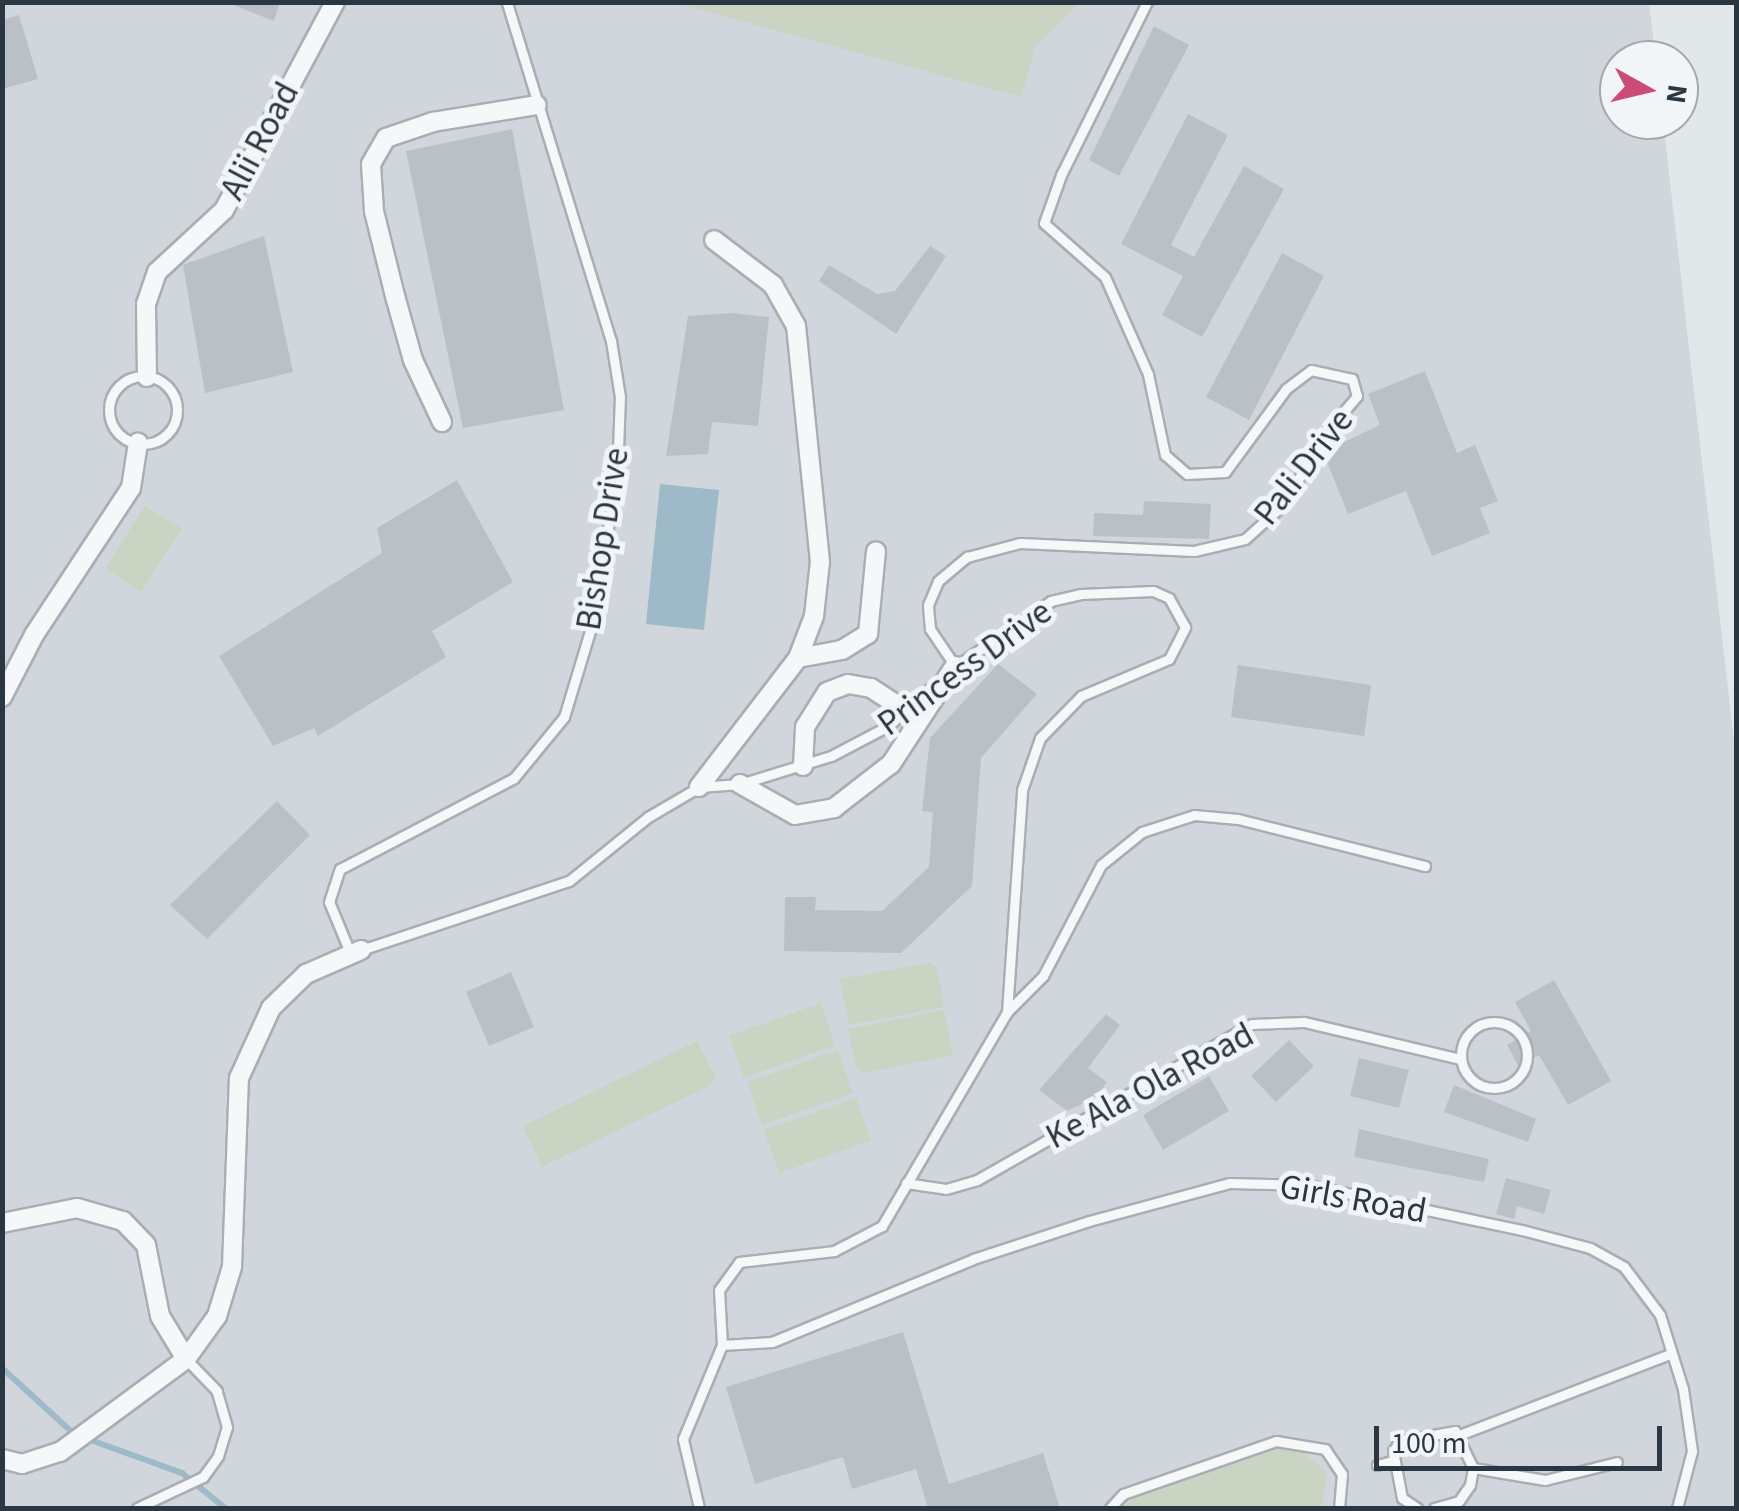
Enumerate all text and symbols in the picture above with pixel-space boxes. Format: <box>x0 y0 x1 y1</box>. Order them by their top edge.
north arrow <box>1599 40 1699 140</box>
street label: Alii Road <box>212 75 308 207</box>
text: N <box>1656 82 1698 106</box>
street label: Pali Drive <box>1245 400 1363 534</box>
street label: Bishop Drive <box>568 445 638 633</box>
street label: Princess Drive <box>870 591 1060 745</box>
street label: Ke Ala Ola Road <box>1039 1014 1261 1158</box>
street label: Girls Road <box>1276 1165 1430 1233</box>
scale bar <box>1379 1406 1666 1468</box>
text: 100 m <box>1391 1422 1467 1465</box>

